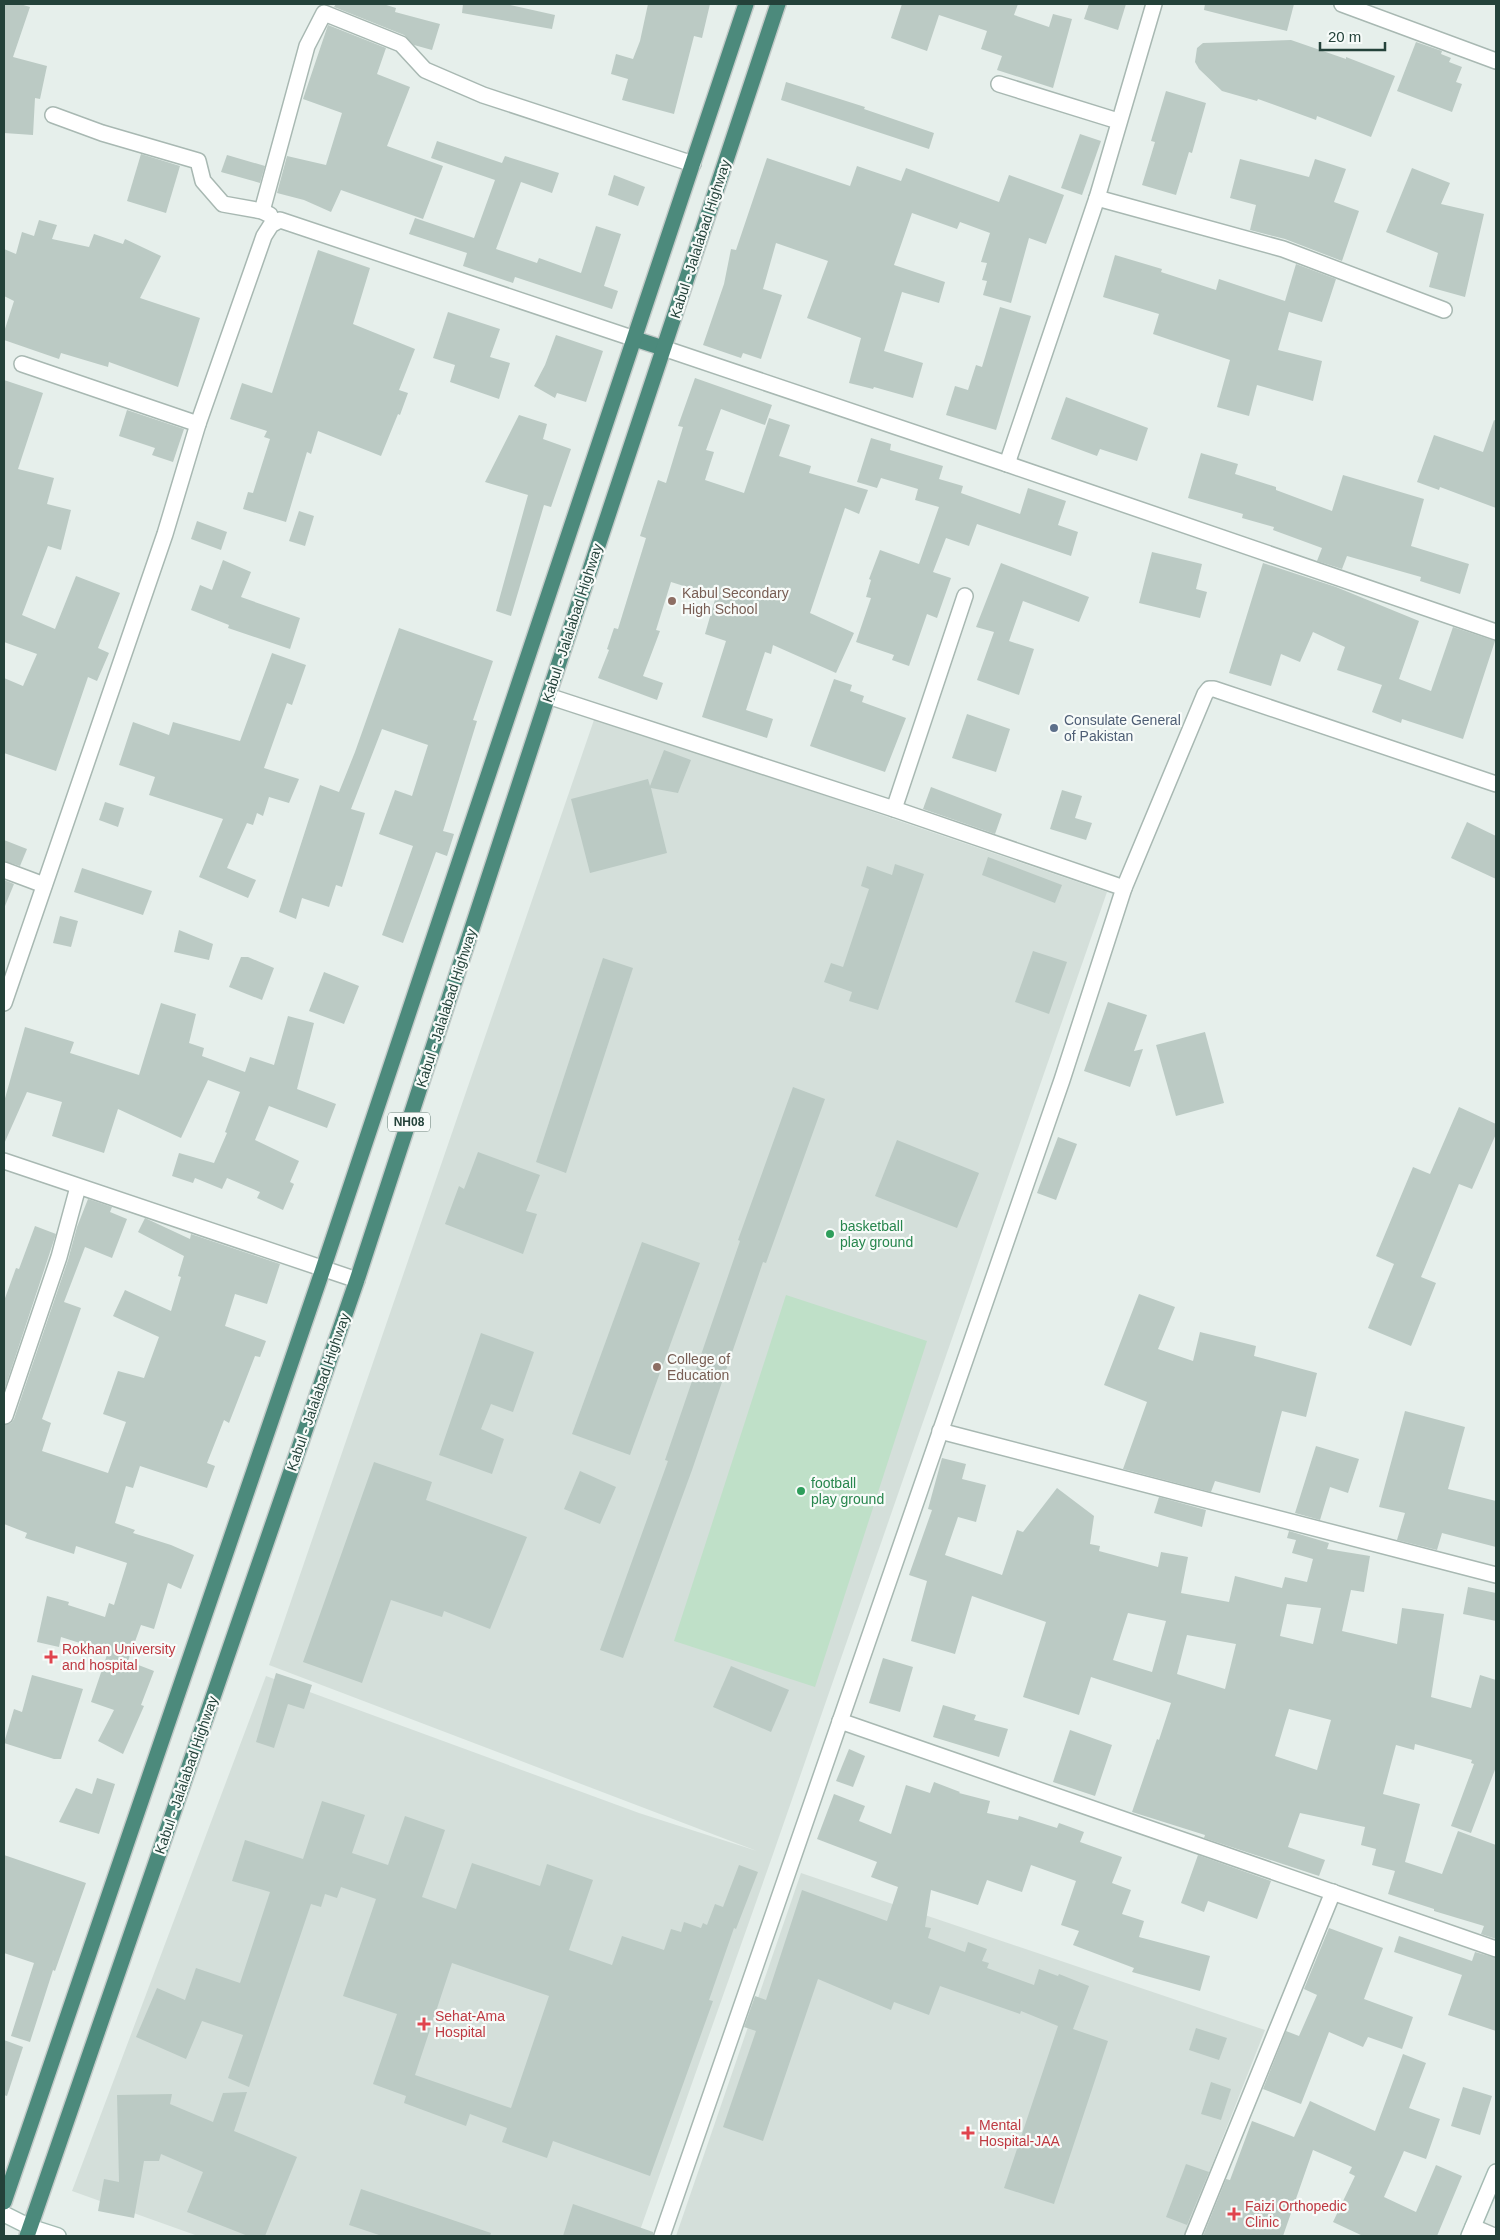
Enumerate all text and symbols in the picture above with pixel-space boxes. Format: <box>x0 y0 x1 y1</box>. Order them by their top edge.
scale bar <box>1320 20 1385 52</box>
text: 20 m <box>1328 28 1361 45</box>
street label: Kabul - Jalalabad Highway <box>667 158 733 320</box>
street label: Kabul - Jalalabad Highway <box>539 542 605 704</box>
place label: Kabul Secondary High School <box>682 585 789 617</box>
marker: Kabul Secondary High School <box>666 595 678 607</box>
place label: Consulate General of Pakistan <box>1064 712 1181 744</box>
marker: Consulate General of Pakistan <box>1048 722 1060 734</box>
street label: Kabul - Jalalabad Highway <box>413 927 479 1089</box>
road number: NH08 <box>388 1112 430 1132</box>
place label: basketball play ground <box>840 1218 913 1250</box>
marker: basketball play ground <box>824 1228 836 1240</box>
street label: Kabul - Jalalabad Highway <box>283 1311 353 1473</box>
place label: College of Education <box>667 1351 730 1383</box>
marker: College of Education <box>651 1361 663 1373</box>
place label: football play ground <box>811 1475 884 1507</box>
marker: football play ground <box>795 1485 807 1497</box>
place label: Rokhan University and hospital <box>62 1641 176 1673</box>
marker: Rokhan University and hospital <box>44 1650 58 1664</box>
street label: Kabul - Jalalabad Highway <box>151 1694 221 1856</box>
place label: Sehat-Ama Hospital <box>435 2008 505 2040</box>
marker: Sehat-Ama Hospital <box>417 2017 431 2031</box>
place label: Mental Hospital-JAA <box>979 2117 1061 2149</box>
marker: Mental Hospital-JAA <box>961 2126 975 2140</box>
place label: Faizi Orthopedic Clinic <box>1245 2198 1347 2230</box>
marker: Faizi Orthopedic Clinic <box>1227 2207 1241 2221</box>

